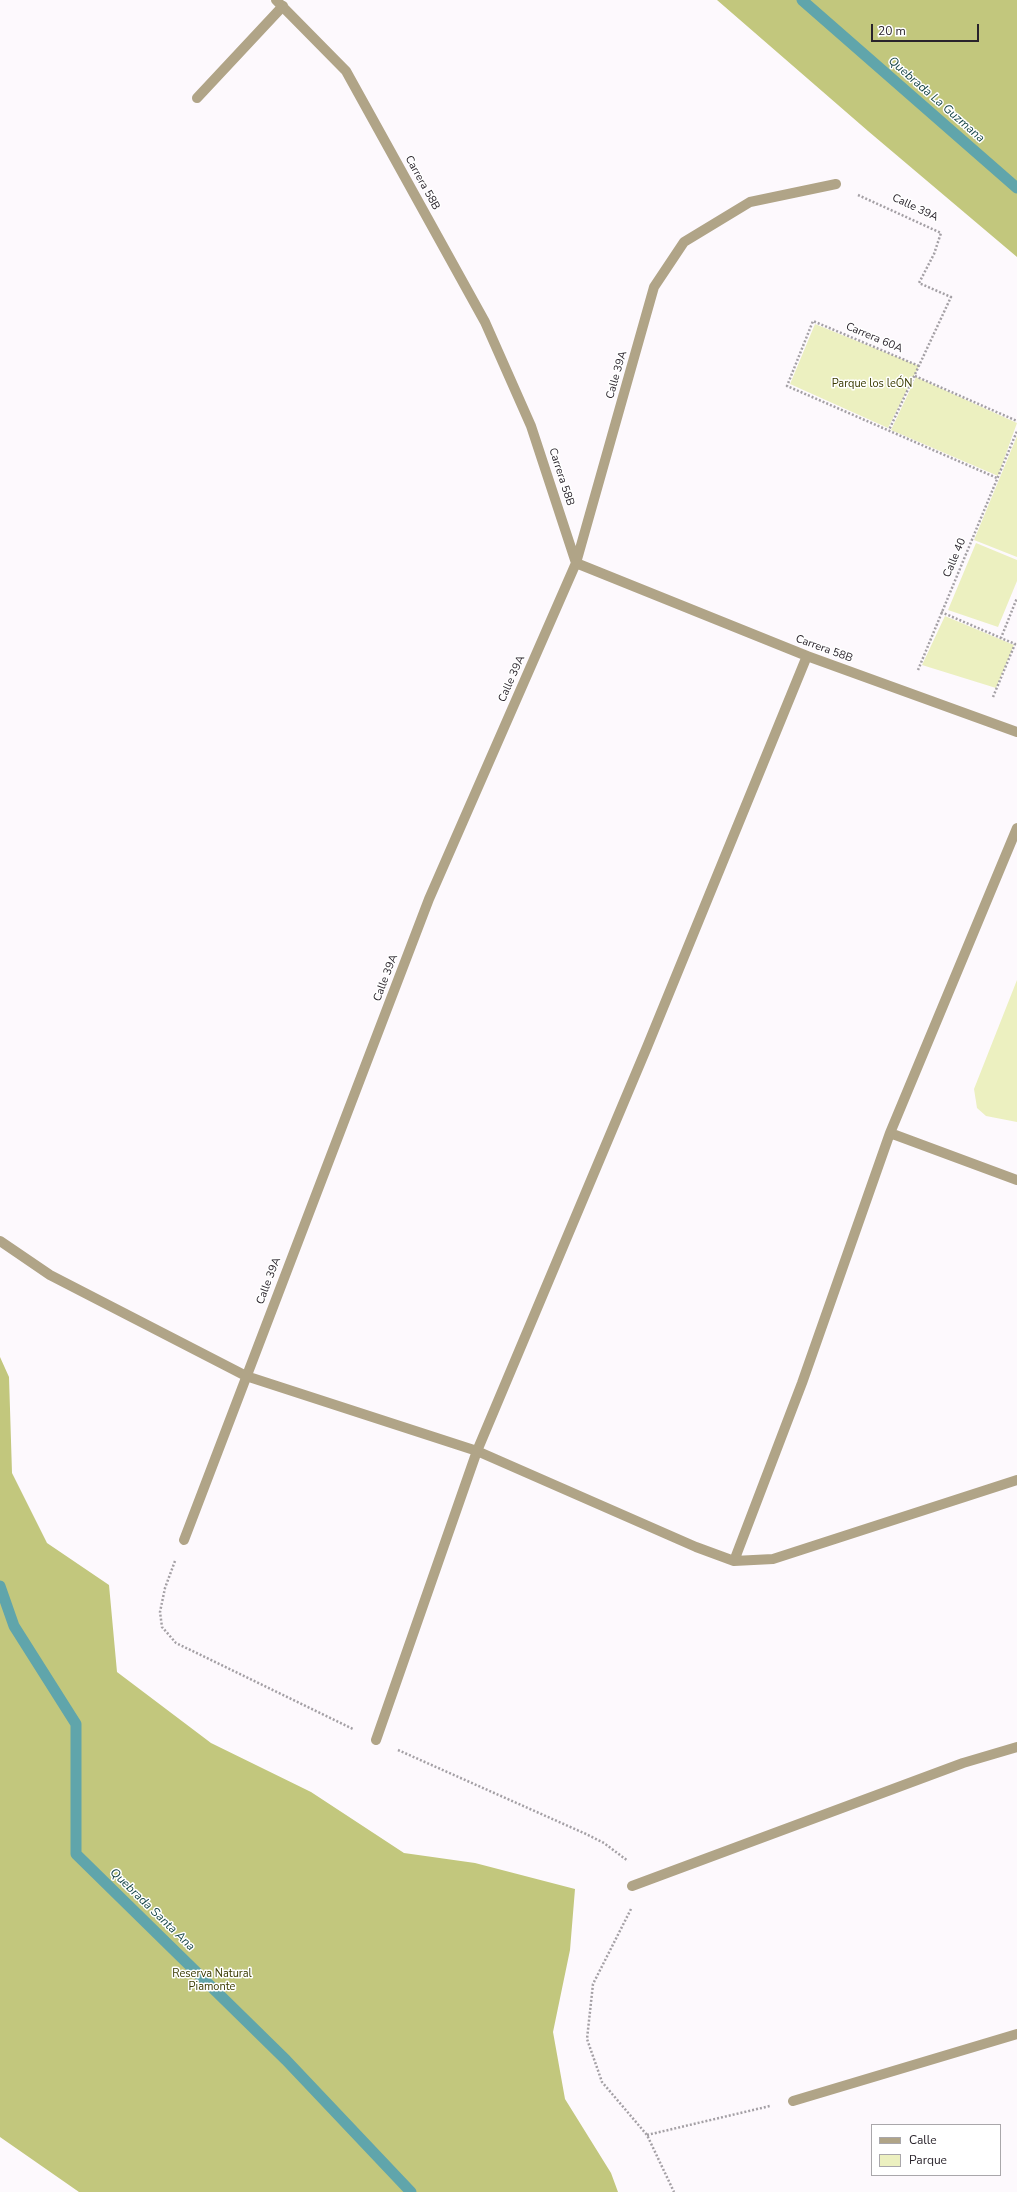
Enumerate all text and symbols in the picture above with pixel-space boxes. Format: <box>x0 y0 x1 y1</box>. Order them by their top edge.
scale bar <box>873 16 981 42</box>
text: 20 m <box>878 23 906 39</box>
water label: Quebrada La Guzmana <box>885 54 987 146</box>
street label: Carrera 58B <box>402 154 442 212</box>
street label: Calle 39A <box>890 192 940 224</box>
street label: Carrera 60A <box>844 320 904 356</box>
street label: Calle 39A <box>604 349 630 401</box>
park label: Parque los leÓN <box>832 377 912 391</box>
street label: Carrera 58B <box>545 446 577 508</box>
street label: Calle 40 <box>941 536 969 580</box>
street label: Carrera 58B <box>794 633 854 665</box>
street label: Calle 39A <box>496 654 528 704</box>
street label: Calle 39A <box>371 953 401 1003</box>
street label: Calle 39A <box>254 1256 284 1306</box>
water label: Quebrada Santa Ana <box>107 1866 197 1954</box>
park label: Reserva Natural Piamonte <box>172 1967 252 1993</box>
legend <box>871 2124 1001 2176</box>
text: Calle <box>909 2132 937 2148</box>
text: Parque <box>909 2152 947 2168</box>

